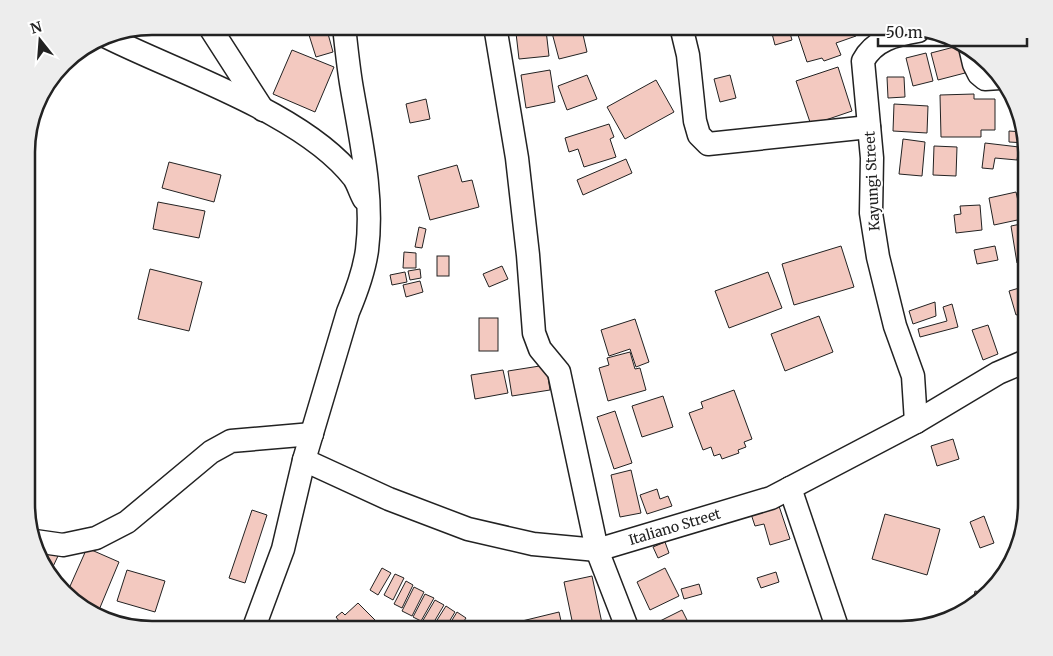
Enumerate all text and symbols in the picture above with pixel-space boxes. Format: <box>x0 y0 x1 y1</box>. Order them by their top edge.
north arrow <box>15 15 65 65</box>
scale bar <box>878 15 1027 47</box>
text: N <box>28 17 44 38</box>
text: 50 m <box>886 23 923 42</box>
street label: Kayungi Street <box>860 130 884 231</box>
street label: Italiano Street <box>626 504 723 549</box>

